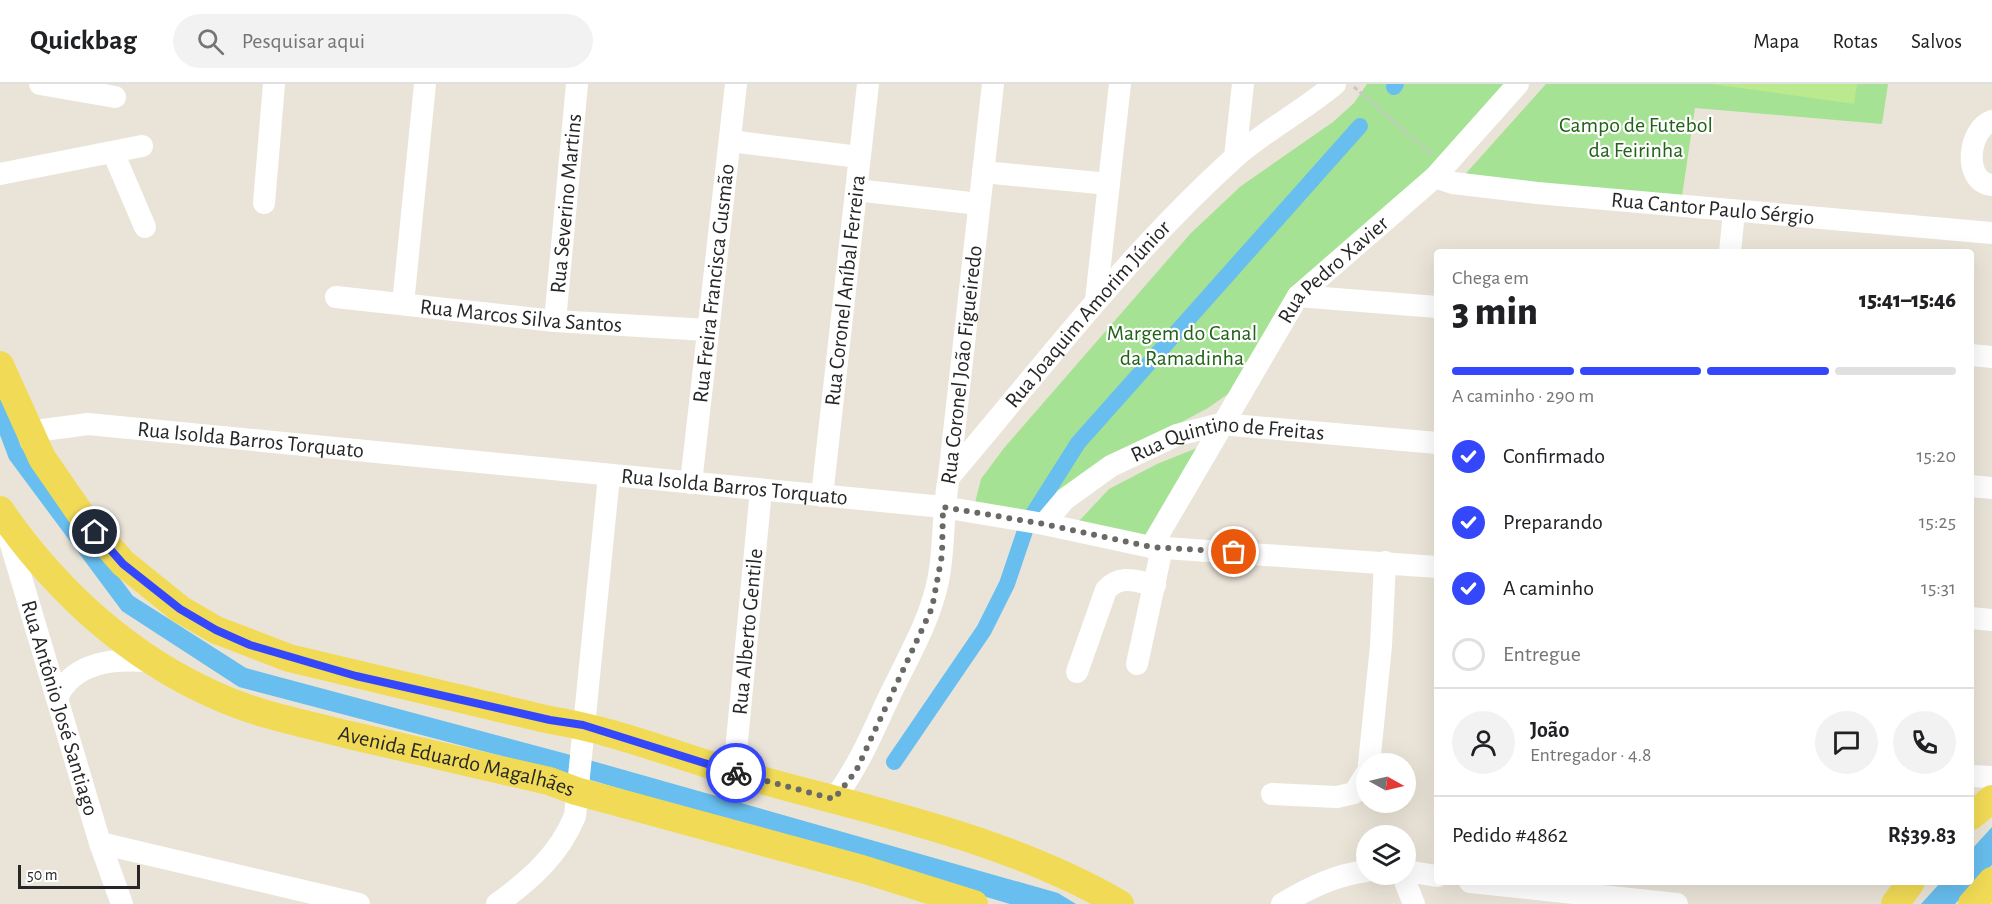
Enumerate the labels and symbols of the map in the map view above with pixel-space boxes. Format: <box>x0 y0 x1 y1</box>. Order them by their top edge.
street label: Rua Severino Martins <box>547 113 585 294</box>
park label: Campo de Futebol da Feirinha <box>1559 114 1713 161</box>
street label: Rua Freira Francisca Gusmão <box>689 163 738 404</box>
street label: Rua Coronel Aníbal Ferreira <box>821 174 869 407</box>
street label: Rua Cantor Paulo Sérgio <box>1610 189 1815 228</box>
street label: Rua Pedro Xavier <box>1274 212 1393 327</box>
street label: Rua Joaquim Amorim Júnior <box>1001 216 1174 412</box>
street label: Rua Coronel João Figueiredo <box>937 244 986 486</box>
street label: Rua Marcos Silva Santos <box>419 295 623 336</box>
park label: Margem do Canal da Ramadinha <box>1107 322 1257 369</box>
street label: Rua Quintino de Freitas <box>1127 413 1325 466</box>
street label: Rua Isolda Barros Torquato <box>136 418 365 462</box>
street label: Rua Isolda Barros Torquato <box>620 465 849 509</box>
pin <box>69 506 120 557</box>
pin <box>1208 526 1259 577</box>
street label: Rua Alberto Gentile <box>729 547 766 716</box>
street label: Rua Antônio José Santiago <box>17 598 102 818</box>
street label: Avenida Eduardo Magalhães <box>336 722 578 801</box>
courier <box>706 743 766 803</box>
north arrow <box>1356 753 1416 813</box>
scale bar <box>18 862 140 890</box>

